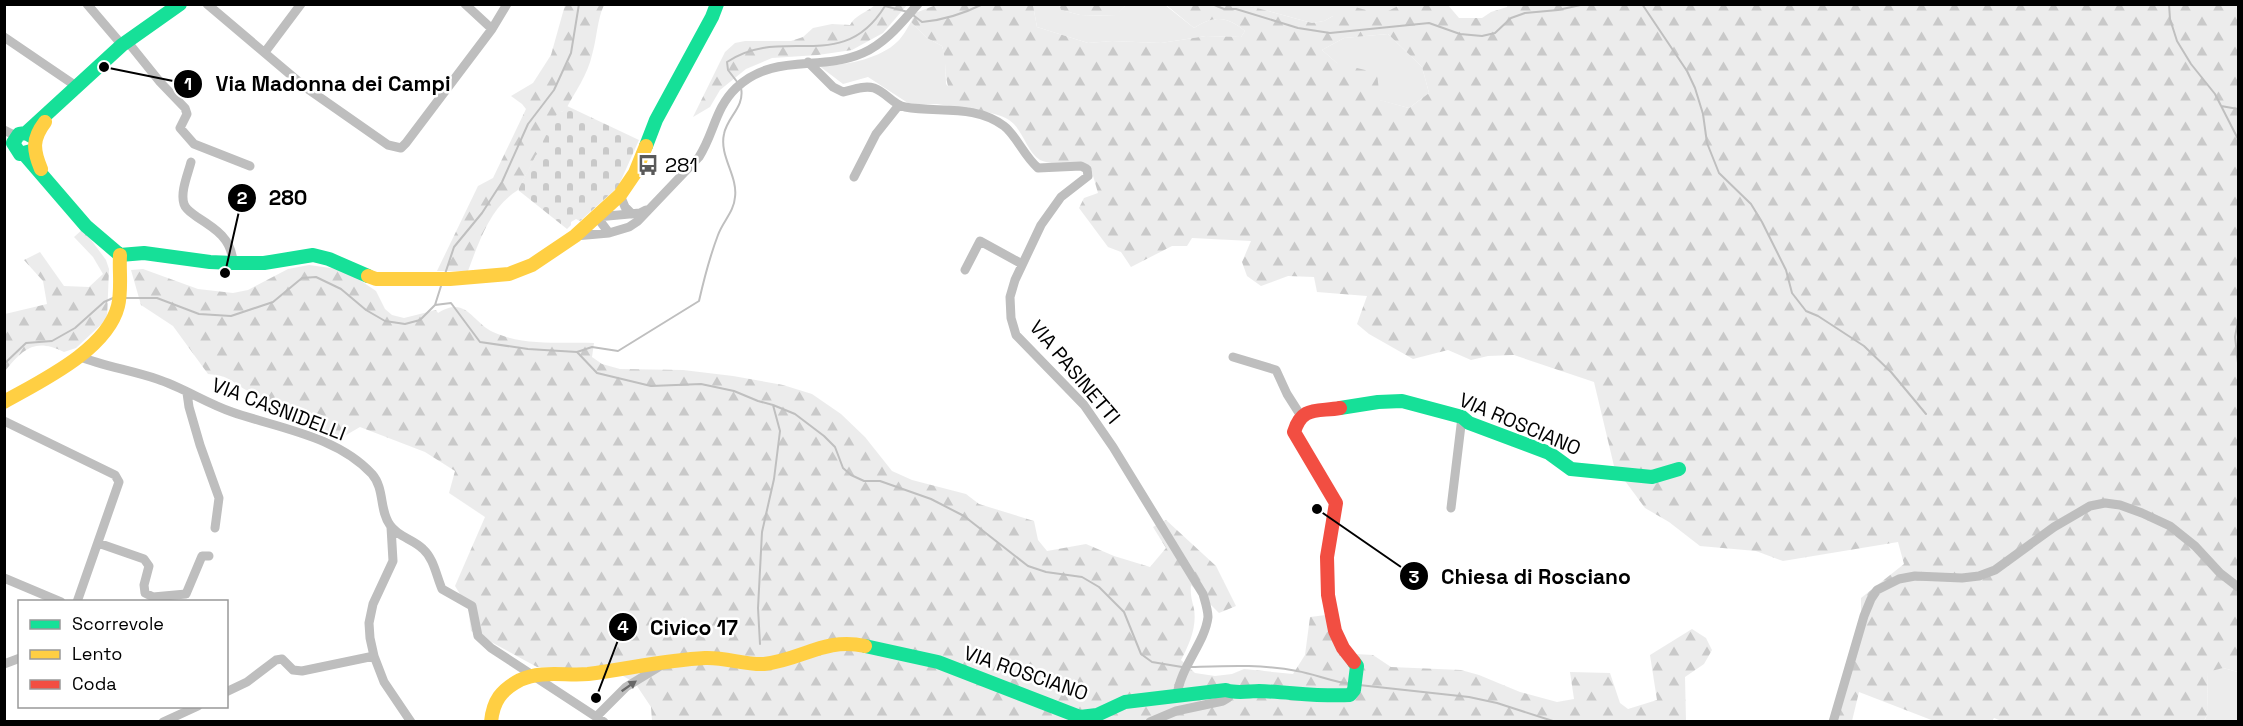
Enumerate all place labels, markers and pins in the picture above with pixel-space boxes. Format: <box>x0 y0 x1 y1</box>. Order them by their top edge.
callout: Via Madonna dei Campi <box>173 64 462 103</box>
place label: 281 <box>665 152 698 178</box>
bus stop icon: 281 <box>636 153 660 177</box>
callout: 280 <box>227 178 319 217</box>
callout: Chiesa di Rosciano <box>1399 557 1643 596</box>
callout: Civico 17 <box>608 608 750 647</box>

